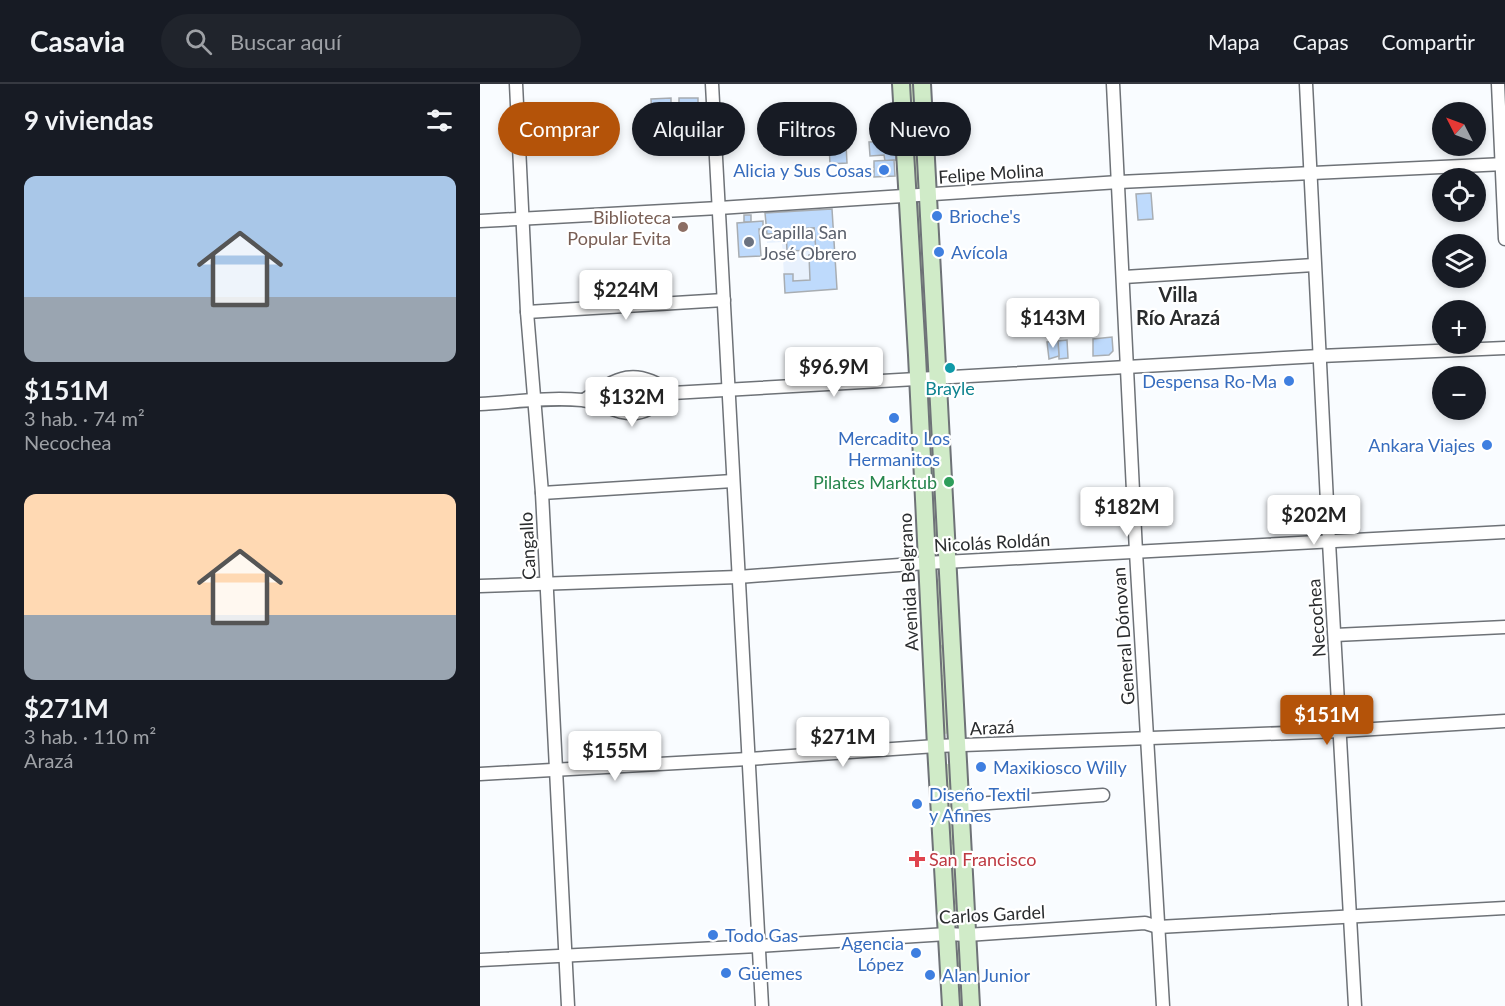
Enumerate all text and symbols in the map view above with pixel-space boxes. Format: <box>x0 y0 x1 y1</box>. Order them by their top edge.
search box <box>161 14 581 68</box>
text: Casavia <box>30 24 125 58</box>
icon: search <box>182 25 215 58</box>
text: Buscar aquí <box>230 28 341 55</box>
text: Mapa <box>1208 29 1260 54</box>
text: Capas <box>1293 29 1349 54</box>
text: Compartir <box>1382 29 1475 54</box>
chip: Comprar <box>498 102 620 156</box>
chip: Alquilar <box>632 102 745 156</box>
chip: Filtros <box>757 102 857 156</box>
chip: Nuevo <box>869 102 971 156</box>
north arrow <box>1432 102 1486 156</box>
map controls <box>1432 102 1486 420</box>
text: 9 viviendas <box>24 104 153 136</box>
icon: filters <box>423 104 456 137</box>
street label: Felipe Molina <box>937 158 1045 188</box>
place label: Alicia y Sus Cosas <box>733 159 872 181</box>
marker: Alicia y Sus Cosas <box>877 163 891 177</box>
button: locate <box>1432 168 1486 222</box>
place label: Brioche's <box>949 205 1021 227</box>
place label: Biblioteca Popular Evita <box>567 206 671 249</box>
marker: Brioche's <box>930 209 944 223</box>
icon: home <box>186 215 294 323</box>
marker: Biblioteca Popular Evita <box>676 220 690 234</box>
place label: Capilla San José Obrero <box>761 221 857 264</box>
button: layers <box>1432 234 1486 288</box>
marker: Capilla San José Obrero <box>742 235 756 249</box>
place label: Avícola <box>951 241 1008 263</box>
marker: Avícola <box>932 245 946 259</box>
pin: $224M <box>584 270 668 321</box>
text: $224M <box>593 277 659 301</box>
district label: Villa Río Arazá <box>1136 282 1220 329</box>
pin: $143M <box>1011 298 1095 349</box>
button: + <box>1432 300 1486 354</box>
text: $143M <box>1020 305 1086 329</box>
pin: $96.9M <box>785 347 883 398</box>
text: $96.9M <box>799 354 869 378</box>
marker: Brayle <box>943 361 957 375</box>
button: − <box>1432 366 1486 420</box>
place label: Despensa Ro-Ma <box>1142 370 1277 392</box>
text: $151M <box>24 374 109 406</box>
marker: Despensa Ro-Ma <box>1282 374 1296 388</box>
pin: $132M <box>590 377 674 428</box>
place label: Brayle <box>925 377 975 399</box>
text: $132M <box>599 384 665 408</box>
text: 3 hab. · 74 m² <box>24 406 145 430</box>
marker: Mercadito Los Hermanitos <box>887 411 901 425</box>
place label: Mercadito Los Hermanitos <box>838 427 950 470</box>
text: Necochea <box>24 430 111 454</box>
place label: Ankara Viajes <box>1368 434 1475 456</box>
marker: Ankara Viajes <box>1480 438 1494 452</box>
place label: Pilates Marktub <box>813 471 937 493</box>
marker: Pilates Marktub <box>942 475 956 489</box>
pin: $182M <box>1085 487 1169 538</box>
text: $182M <box>1094 494 1160 518</box>
pin: $202M <box>1272 495 1356 546</box>
text: $202M <box>1281 502 1347 526</box>
street label: Cangallo <box>514 511 540 581</box>
street label: Avenida Belgrano <box>893 512 923 652</box>
street label: Nicolás Roldán <box>933 528 1051 556</box>
icon: home <box>186 533 294 641</box>
street label: General Dónovan <box>1107 566 1139 706</box>
street label: Necochea <box>1302 578 1330 658</box>
text: $271M <box>24 692 109 724</box>
pin: $151M <box>1285 695 1369 746</box>
text: $151M <box>1294 702 1360 726</box>
street label: Arazá <box>969 715 1015 739</box>
pin: $271M <box>801 717 885 768</box>
text: 3 hab. · 110 m² <box>24 724 156 748</box>
text: $271M <box>810 724 876 748</box>
pin: $155M <box>573 731 657 782</box>
text: $155M <box>582 738 648 762</box>
text: Arazá <box>24 748 74 772</box>
place label: Maxikiosco Willy <box>993 756 1128 778</box>
marker: Maxikiosco Willy <box>974 760 988 774</box>
place label: Diseño Textil y Afines <box>929 783 1031 826</box>
marker: Diseño Textil y Afines <box>910 797 924 811</box>
place label: San Francisco <box>929 848 1036 870</box>
marker: San Francisco <box>910 852 924 866</box>
street label: Carlos Gardel <box>938 900 1046 928</box>
place label: Todo Gas <box>725 924 799 946</box>
marker: Todo Gas <box>706 928 720 942</box>
place label: Agencia López <box>841 932 904 975</box>
marker: Agencia López <box>909 946 923 960</box>
place label: Güemes <box>738 962 803 984</box>
place label: Alan Junior <box>942 964 1030 986</box>
marker: Güemes <box>719 966 733 980</box>
marker: Alan Junior <box>923 968 937 982</box>

